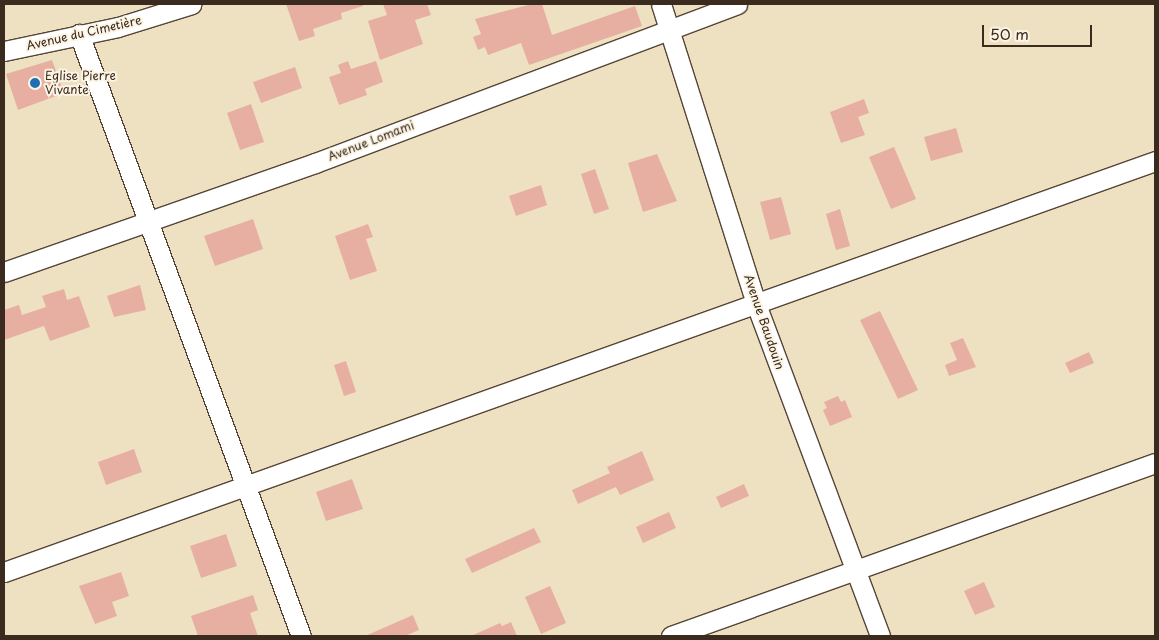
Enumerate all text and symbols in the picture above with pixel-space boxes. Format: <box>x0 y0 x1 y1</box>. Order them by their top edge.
street label: Avenue du Cimetière <box>25 13 143 53</box>
scale bar <box>984 15 1094 47</box>
text: 50 m <box>990 22 1029 45</box>
place label: Eglise Pierre Vivante <box>45 69 116 97</box>
marker: Eglise Pierre Vivante <box>29 77 41 89</box>
street label: Avenue Lomami <box>326 118 416 164</box>
street label: Avenue Baudouin <box>741 273 787 371</box>

